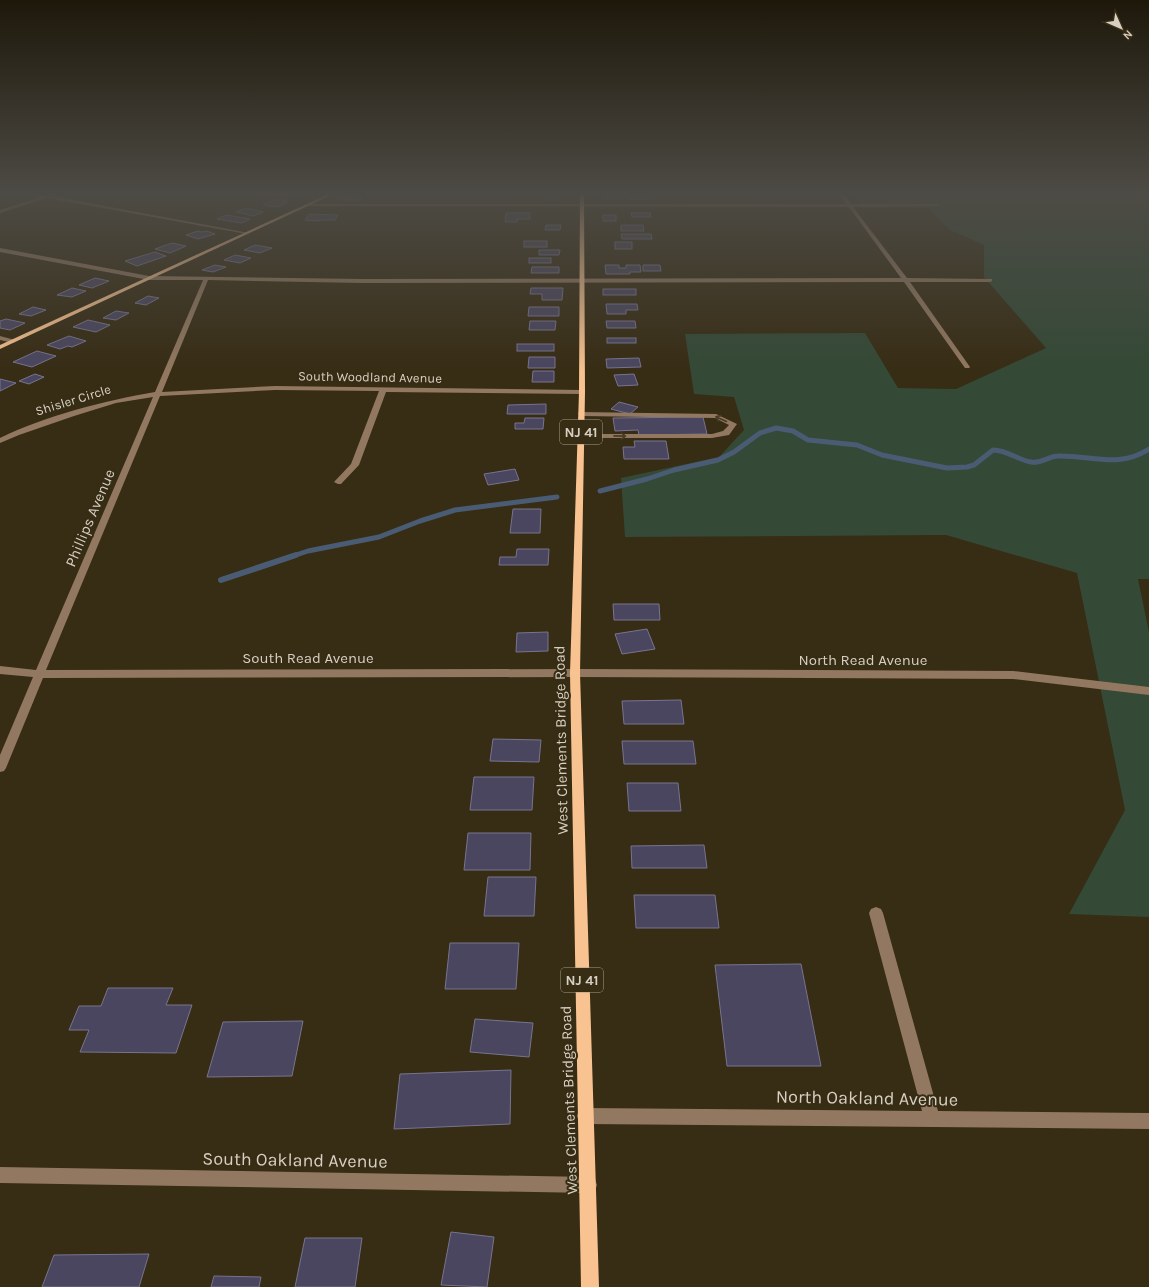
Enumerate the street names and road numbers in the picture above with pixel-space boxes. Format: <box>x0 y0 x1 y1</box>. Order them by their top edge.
street label: South Woodland Avenue <box>298 368 442 386</box>
street label: Shisler Circle <box>33 381 113 419</box>
road number: NJ 41 <box>560 420 602 444</box>
street label: Phillips Avenue <box>61 466 119 570</box>
street label: West Clements Bridge Road <box>550 645 572 835</box>
street label: South Read Avenue <box>242 649 374 667</box>
street label: North Read Avenue <box>798 651 928 669</box>
road number: NJ 41 <box>561 968 603 992</box>
street label: West Clements Bridge Road <box>557 1005 581 1195</box>
street label: North Oakland Avenue <box>776 1085 958 1111</box>
street label: South Oakland Avenue <box>202 1147 388 1173</box>

